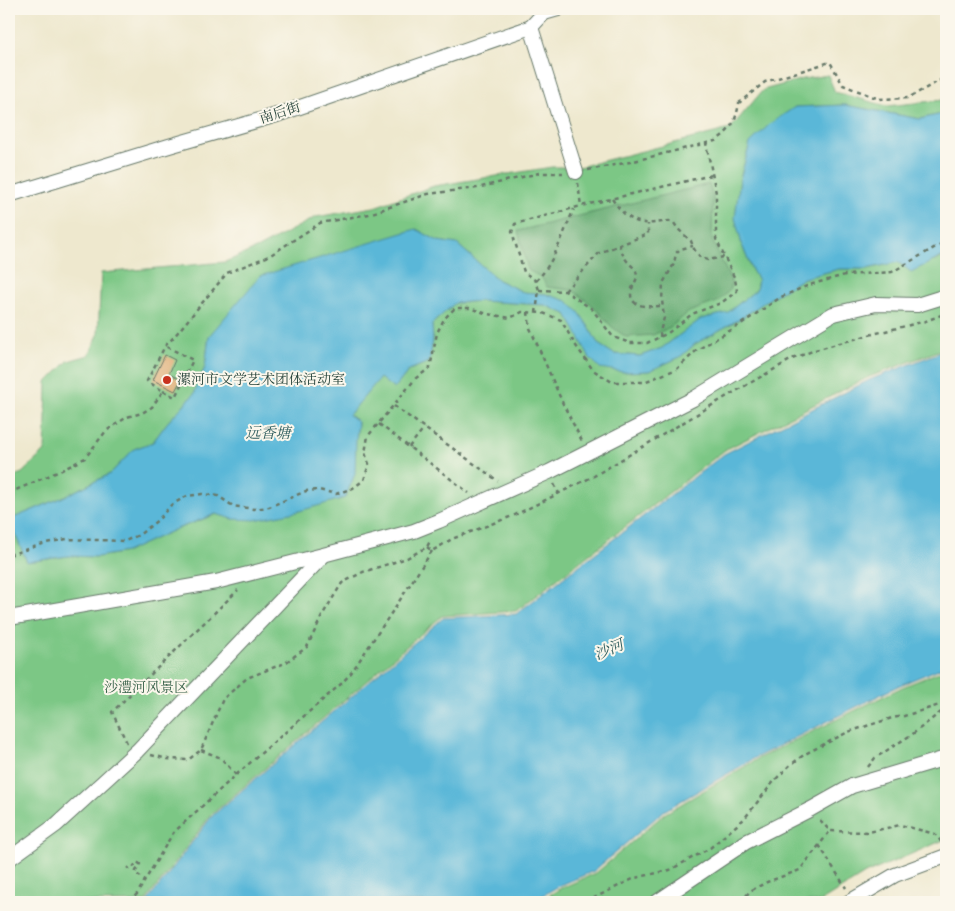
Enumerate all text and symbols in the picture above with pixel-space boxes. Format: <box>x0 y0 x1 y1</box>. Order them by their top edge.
street label: 南后街 <box>257 98 303 128</box>
place label: 漯河市文学艺术团体活动室 <box>177 371 345 389</box>
marker: 漯河市文学艺术团体活动室 <box>161 374 173 386</box>
water label: 远香塘 <box>245 424 292 443</box>
water label: 沙河 <box>591 634 629 665</box>
park label: 沙澧河风景区 <box>104 679 188 697</box>

